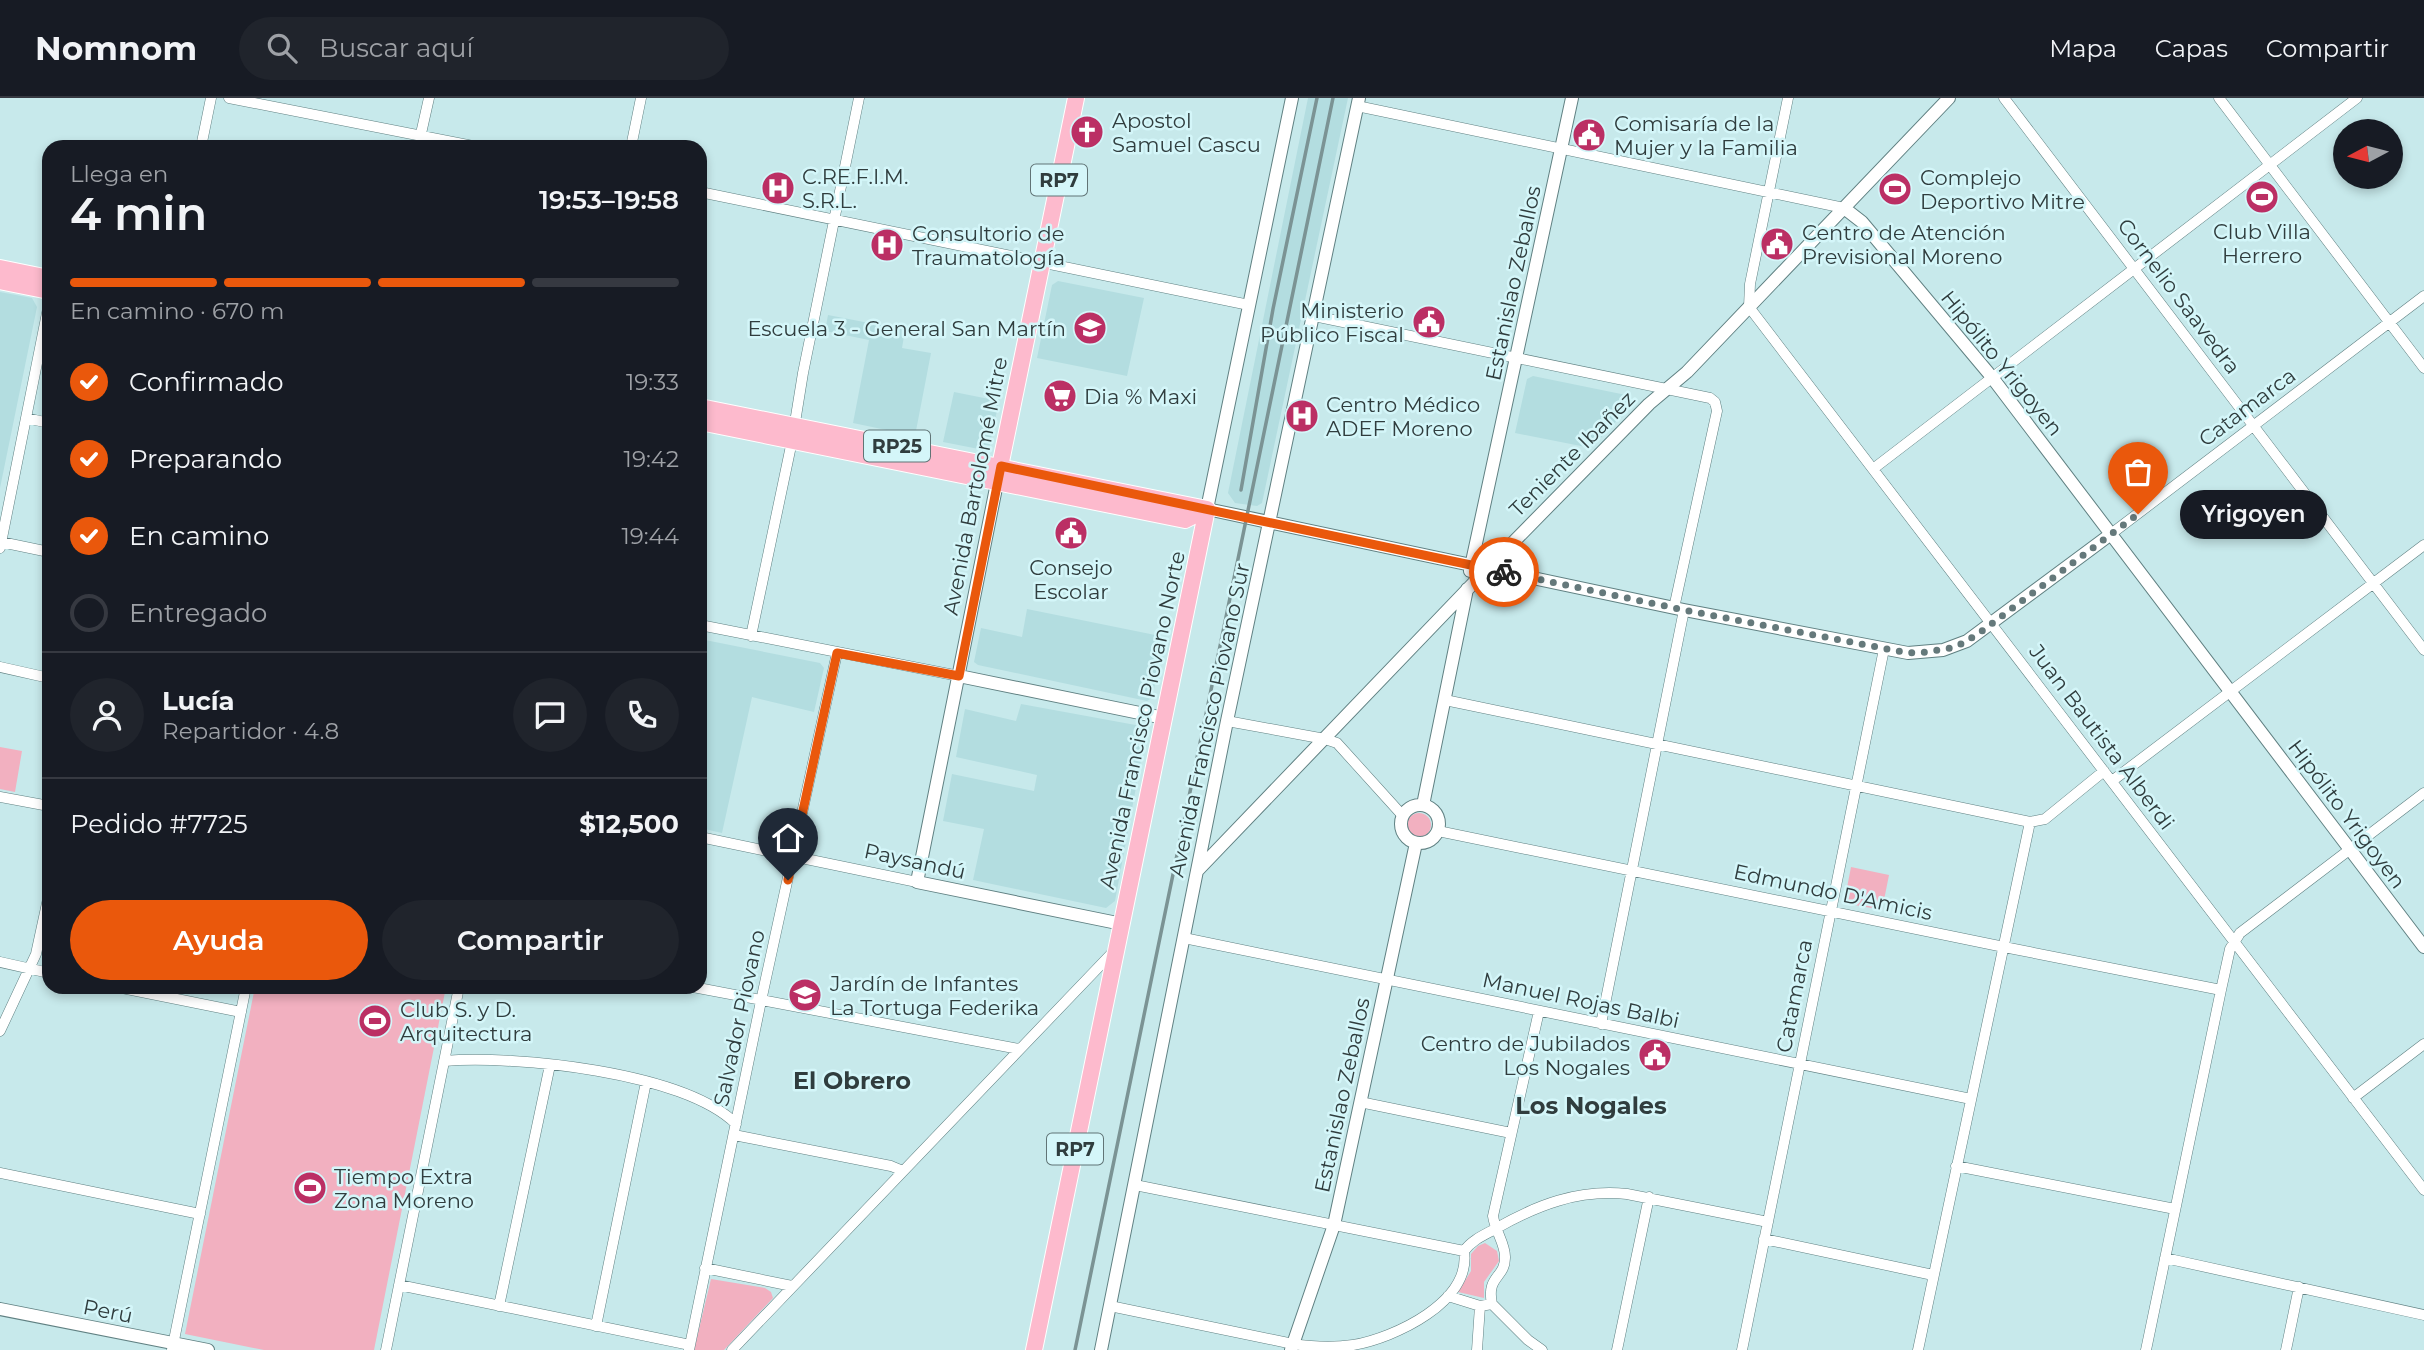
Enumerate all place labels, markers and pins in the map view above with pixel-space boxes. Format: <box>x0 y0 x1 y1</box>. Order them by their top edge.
place label: Apostol Samuel Cascu <box>1112 108 1261 157</box>
place label: Comisaría de la Mujer y la Familia <box>1614 111 1798 160</box>
church icon: Apostol Samuel Cascu <box>1068 113 1106 151</box>
public building icon: Comisaría de la Mujer y la Familia <box>1570 116 1608 154</box>
place label: C.RE.F.I.M. S.R.L. <box>802 164 908 213</box>
place label: Complejo Deportivo Mitre <box>1920 165 2085 214</box>
hospital icon: C.RE.F.I.M. S.R.L. <box>759 169 797 207</box>
sports icon: Complejo Deportivo Mitre <box>1876 170 1914 208</box>
sports icon: Club Villa Herrero <box>2243 178 2281 216</box>
place label: Club Villa Herrero <box>2213 219 2311 268</box>
place label: Centro de Atención Previsional Moreno <box>1802 220 2006 269</box>
place label: Consultorio de Traumatología <box>912 221 1065 270</box>
public building icon: Centro de Atención Previsional Moreno <box>1758 225 1796 263</box>
hospital icon: Consultorio de Traumatología <box>868 226 906 264</box>
place label: Ministerio Público Fiscal <box>1260 298 1404 347</box>
public building icon: Ministerio Público Fiscal <box>1410 303 1448 341</box>
school or university icon: Escuela 3 - General San Martín <box>1071 309 1109 347</box>
place label: Escuela 3 - General San Martín <box>747 316 1066 341</box>
supermarket icon: Dia % Maxi <box>1041 377 1079 415</box>
place label: Dia % Maxi <box>1084 384 1197 409</box>
place label: Centro Médico ADEF Moreno <box>1326 392 1480 441</box>
hospital icon: Centro Médico ADEF Moreno <box>1283 397 1321 435</box>
pin <box>2108 442 2168 514</box>
callout: Yrigoyen <box>2180 490 2327 538</box>
public building icon: Consejo Escolar <box>1052 514 1090 552</box>
place label: Consejo Escolar <box>1029 555 1113 604</box>
pin <box>758 808 818 880</box>
place label: Jardín de Infantes La Tortuga Federika <box>829 971 1039 1020</box>
school or university icon: Jardín de Infantes La Tortuga Federika <box>786 976 824 1014</box>
place label: Club S. y D. Arquitectura <box>400 997 532 1046</box>
sports icon: Club S. y D. Arquitectura <box>356 1002 394 1040</box>
place label: Centro de Jubilados Los Nogales <box>1421 1031 1630 1080</box>
public building icon: Centro de Jubilados Los Nogales <box>1636 1036 1674 1074</box>
place label: Tiempo Extra Zona Moreno <box>334 1164 474 1213</box>
sports icon: Tiempo Extra Zona Moreno <box>291 1169 329 1207</box>

